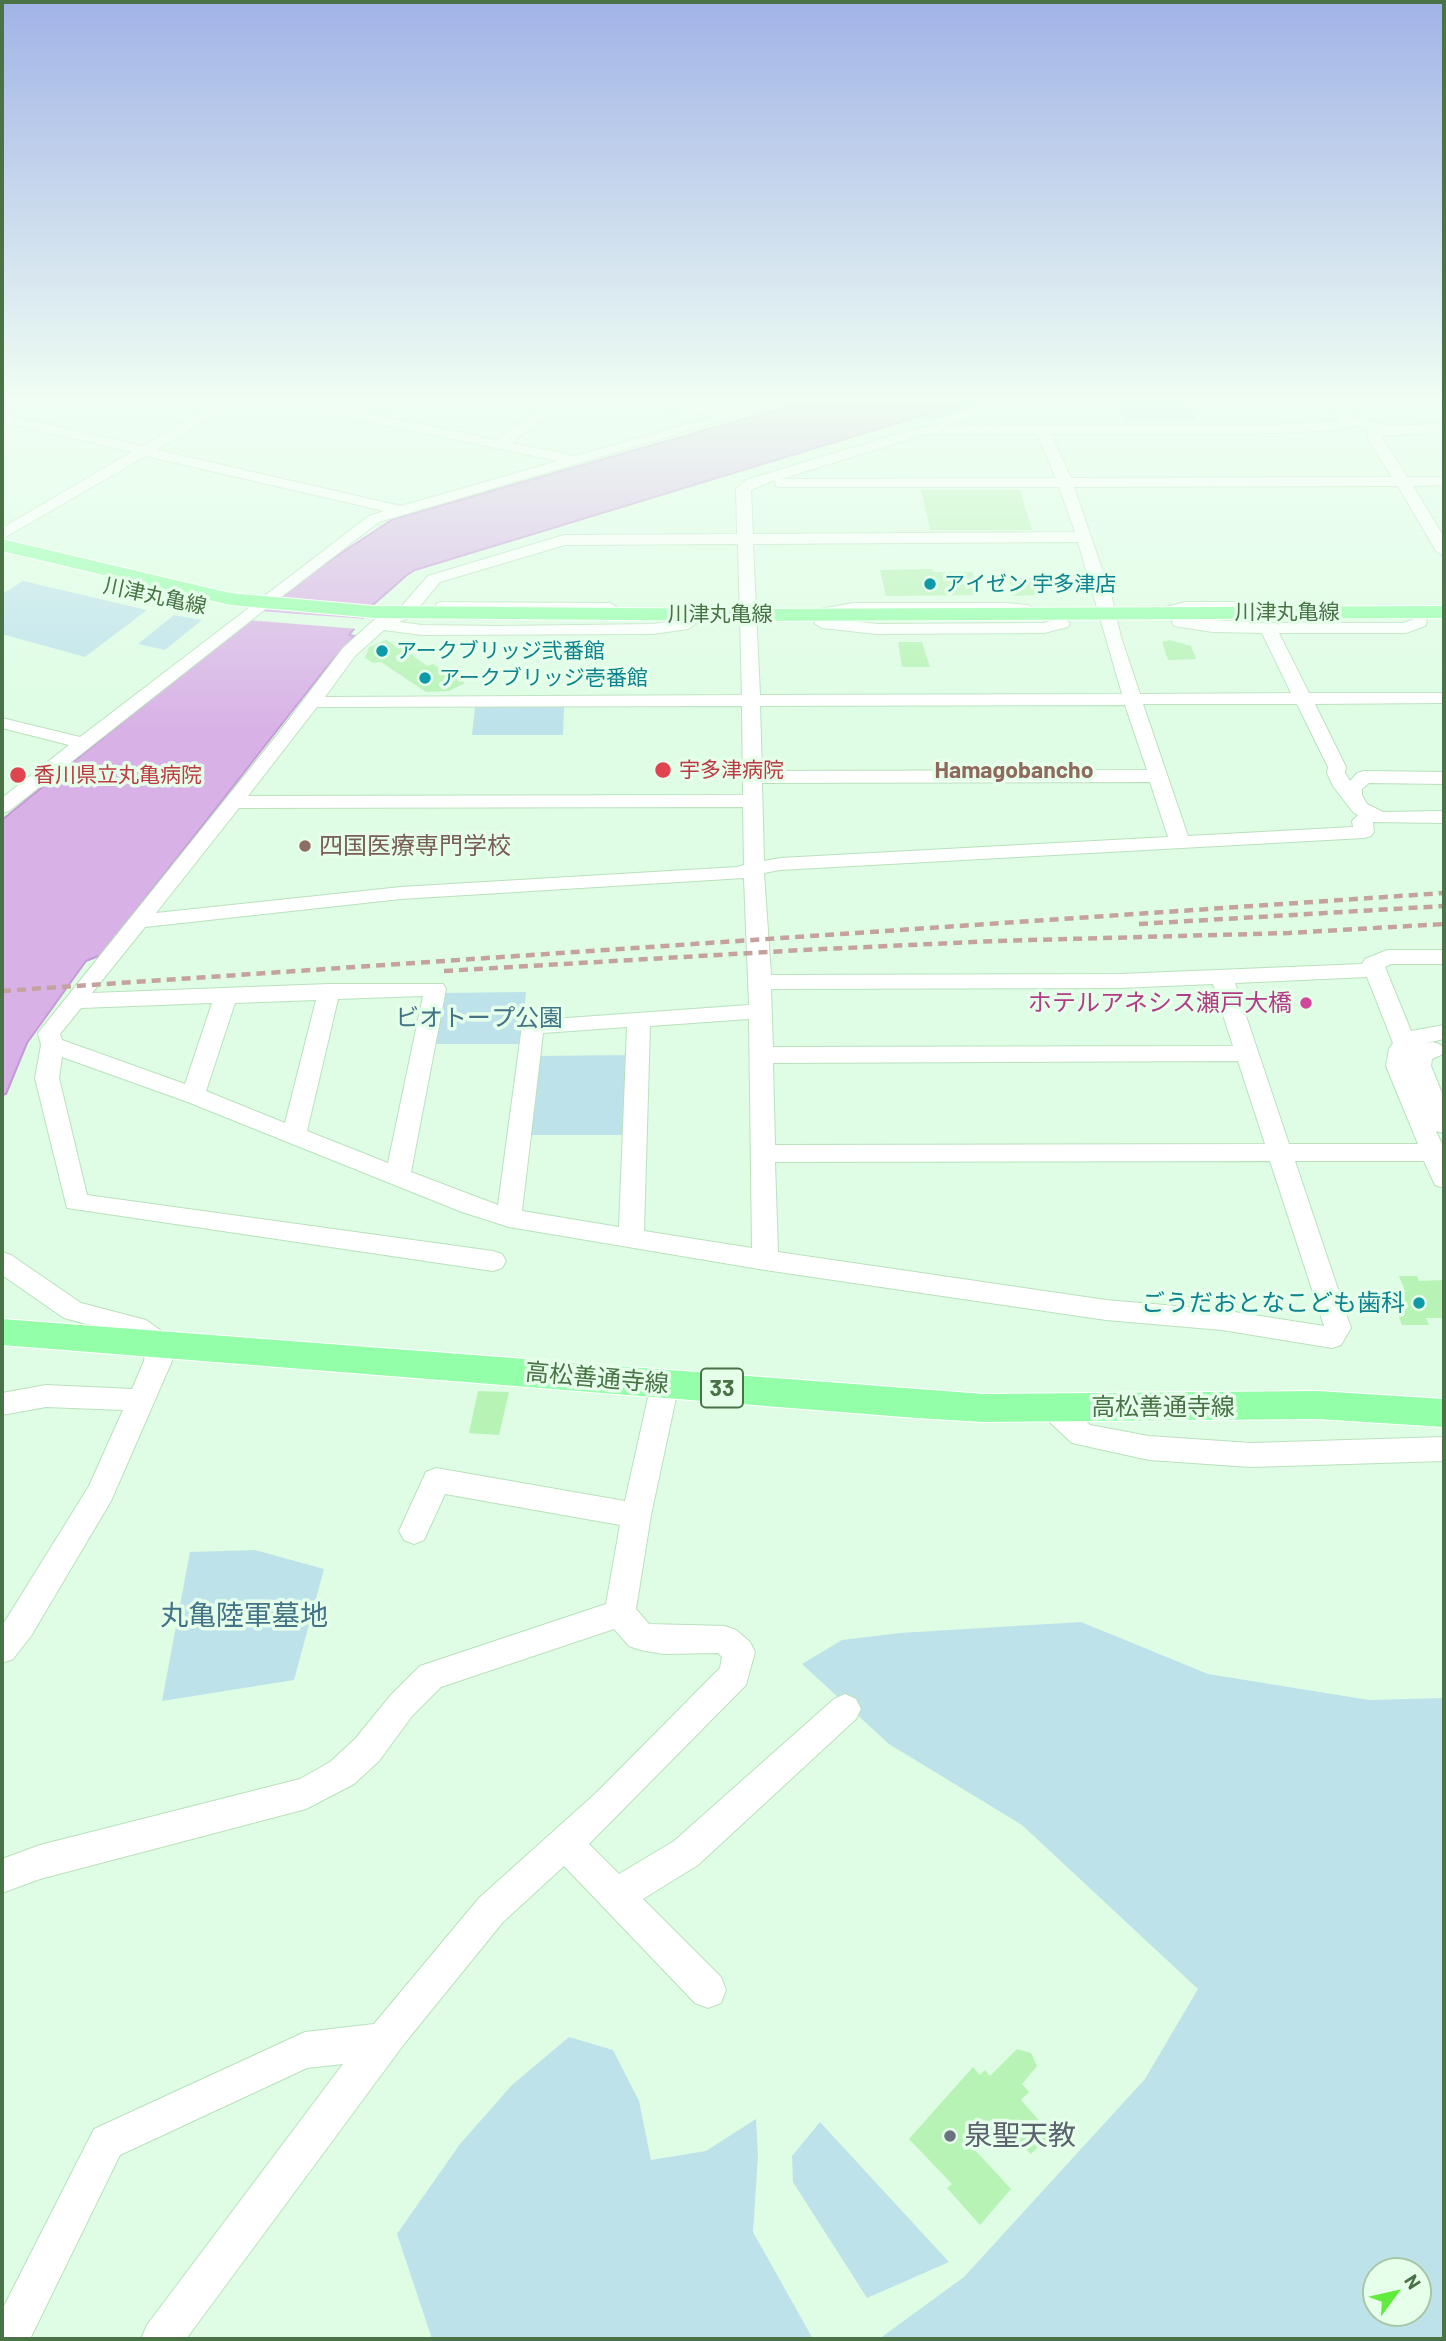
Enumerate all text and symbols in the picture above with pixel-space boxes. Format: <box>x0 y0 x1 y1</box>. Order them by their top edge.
place label: アイゼン 宇多津店 <box>944 571 1116 597</box>
street label: 川津丸亀線 <box>101 573 209 619</box>
marker: アイゼン 宇多津店 <box>922 576 938 592</box>
street label: 川津丸亀線 <box>1235 599 1339 625</box>
street label: 川津丸亀線 <box>668 601 772 627</box>
place label: アークブリッジ弐番館 <box>396 638 605 664</box>
marker: アークブリッジ弐番館 <box>374 643 390 659</box>
place label: アークブリッジ壱番館 <box>439 665 648 691</box>
marker: アークブリッジ壱番館 <box>417 670 433 686</box>
district label: Hamagobancho <box>935 756 1093 784</box>
place label: 宇多津病院 <box>679 757 784 783</box>
marker: 宇多津病院 <box>653 760 673 780</box>
place label: 香川県立丸亀病院 <box>34 762 202 788</box>
marker: 香川県立丸亀病院 <box>8 765 28 785</box>
place label: 四国医療専門学校 <box>319 832 511 860</box>
marker: 四国医療専門学校 <box>297 838 313 854</box>
place label: ホテルアネシス瀬戸大橋 <box>1028 989 1292 1017</box>
marker: ホテルアネシス瀬戸大橋 <box>1298 995 1314 1011</box>
park label: ビオトープ公園 <box>395 1004 563 1032</box>
place label: ごうだおとなこども歯科 <box>1141 1289 1405 1317</box>
marker: ごうだおとなこども歯科 <box>1411 1295 1427 1311</box>
street label: 高松善通寺線 <box>524 1357 670 1399</box>
road number: 33 <box>701 1368 743 1408</box>
street label: 高松善通寺線 <box>1091 1393 1235 1421</box>
park label: 丸亀陸軍墓地 <box>160 1599 328 1633</box>
place label: 泉聖天教 <box>964 2119 1076 2153</box>
marker: 泉聖天教 <box>942 2128 958 2144</box>
north arrow <box>1362 2257 1432 2327</box>
text: N <box>1400 2270 1426 2293</box>

